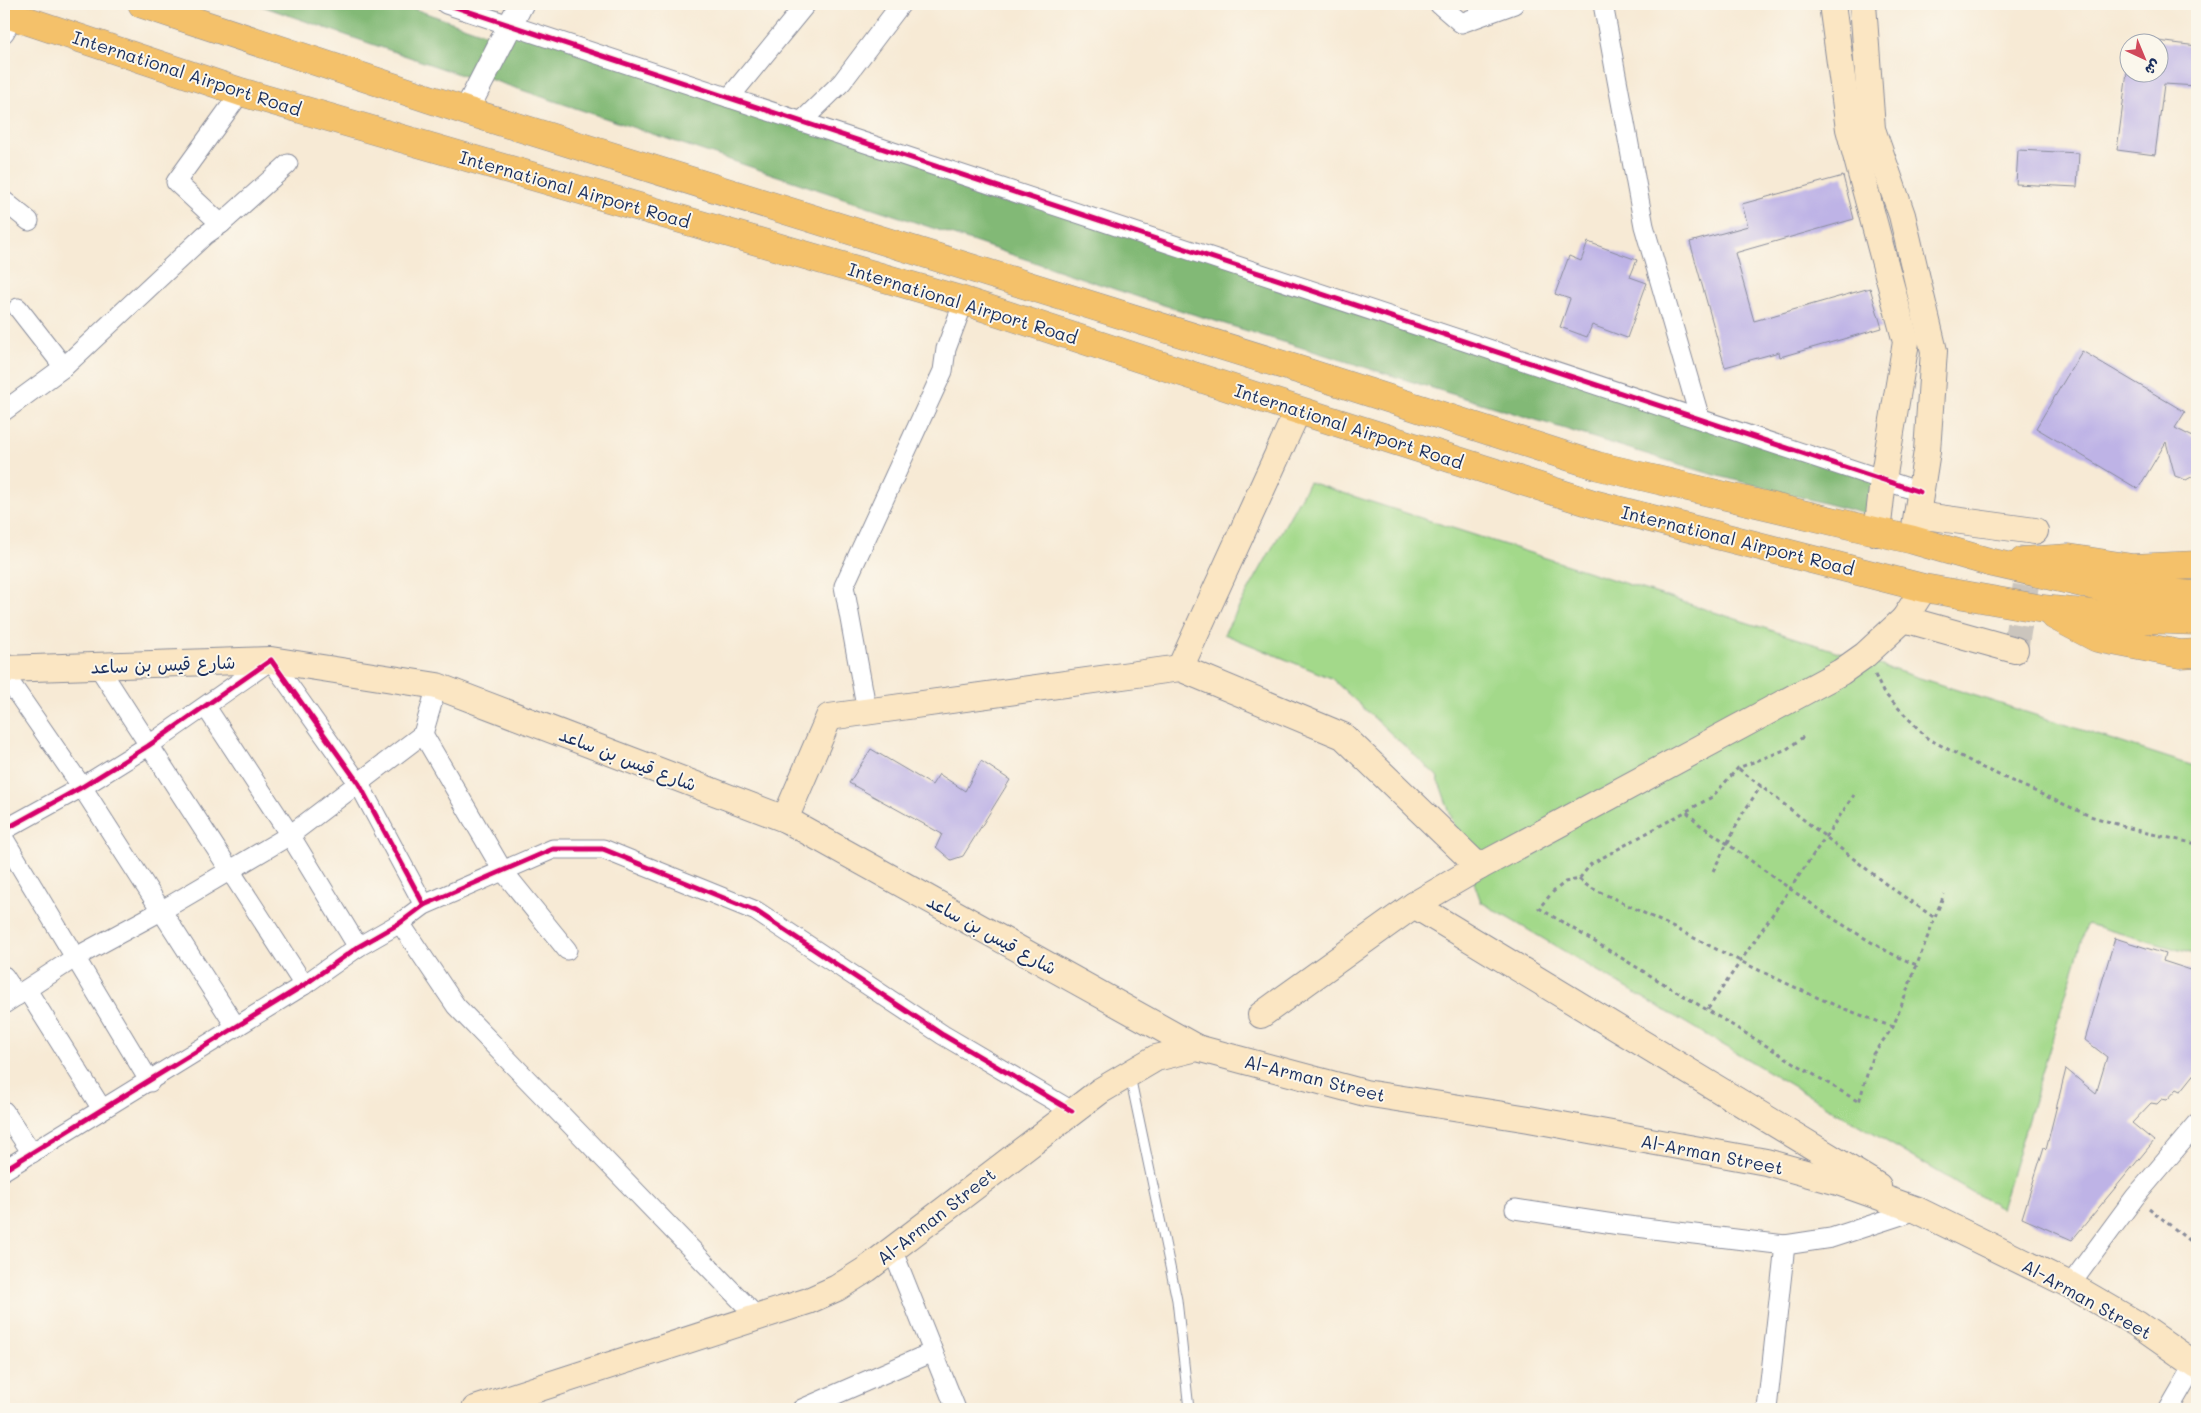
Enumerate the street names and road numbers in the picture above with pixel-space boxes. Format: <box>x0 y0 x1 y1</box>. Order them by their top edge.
street label: International Airport Road <box>70 25 304 121</box>
street label: International Airport Road <box>457 145 693 233</box>
street label: International Airport Road <box>845 257 1081 349</box>
street label: International Airport Road <box>1232 378 1466 474</box>
street label: International Airport Road <box>1619 499 1857 581</box>
street label: شارع قيس بن ساعد <box>90 649 236 680</box>
street label: شارع قيس بن ساعد <box>556 722 700 797</box>
street label: شارع قيس بن ساعد <box>922 888 1061 980</box>
street label: Al-Arman Street <box>1242 1049 1388 1107</box>
street label: Al-Arman Street <box>1639 1128 1785 1180</box>
street label: Al-Arman Street <box>872 1162 1000 1270</box>
street label: Al-Arman Street <box>2018 1253 2156 1345</box>

